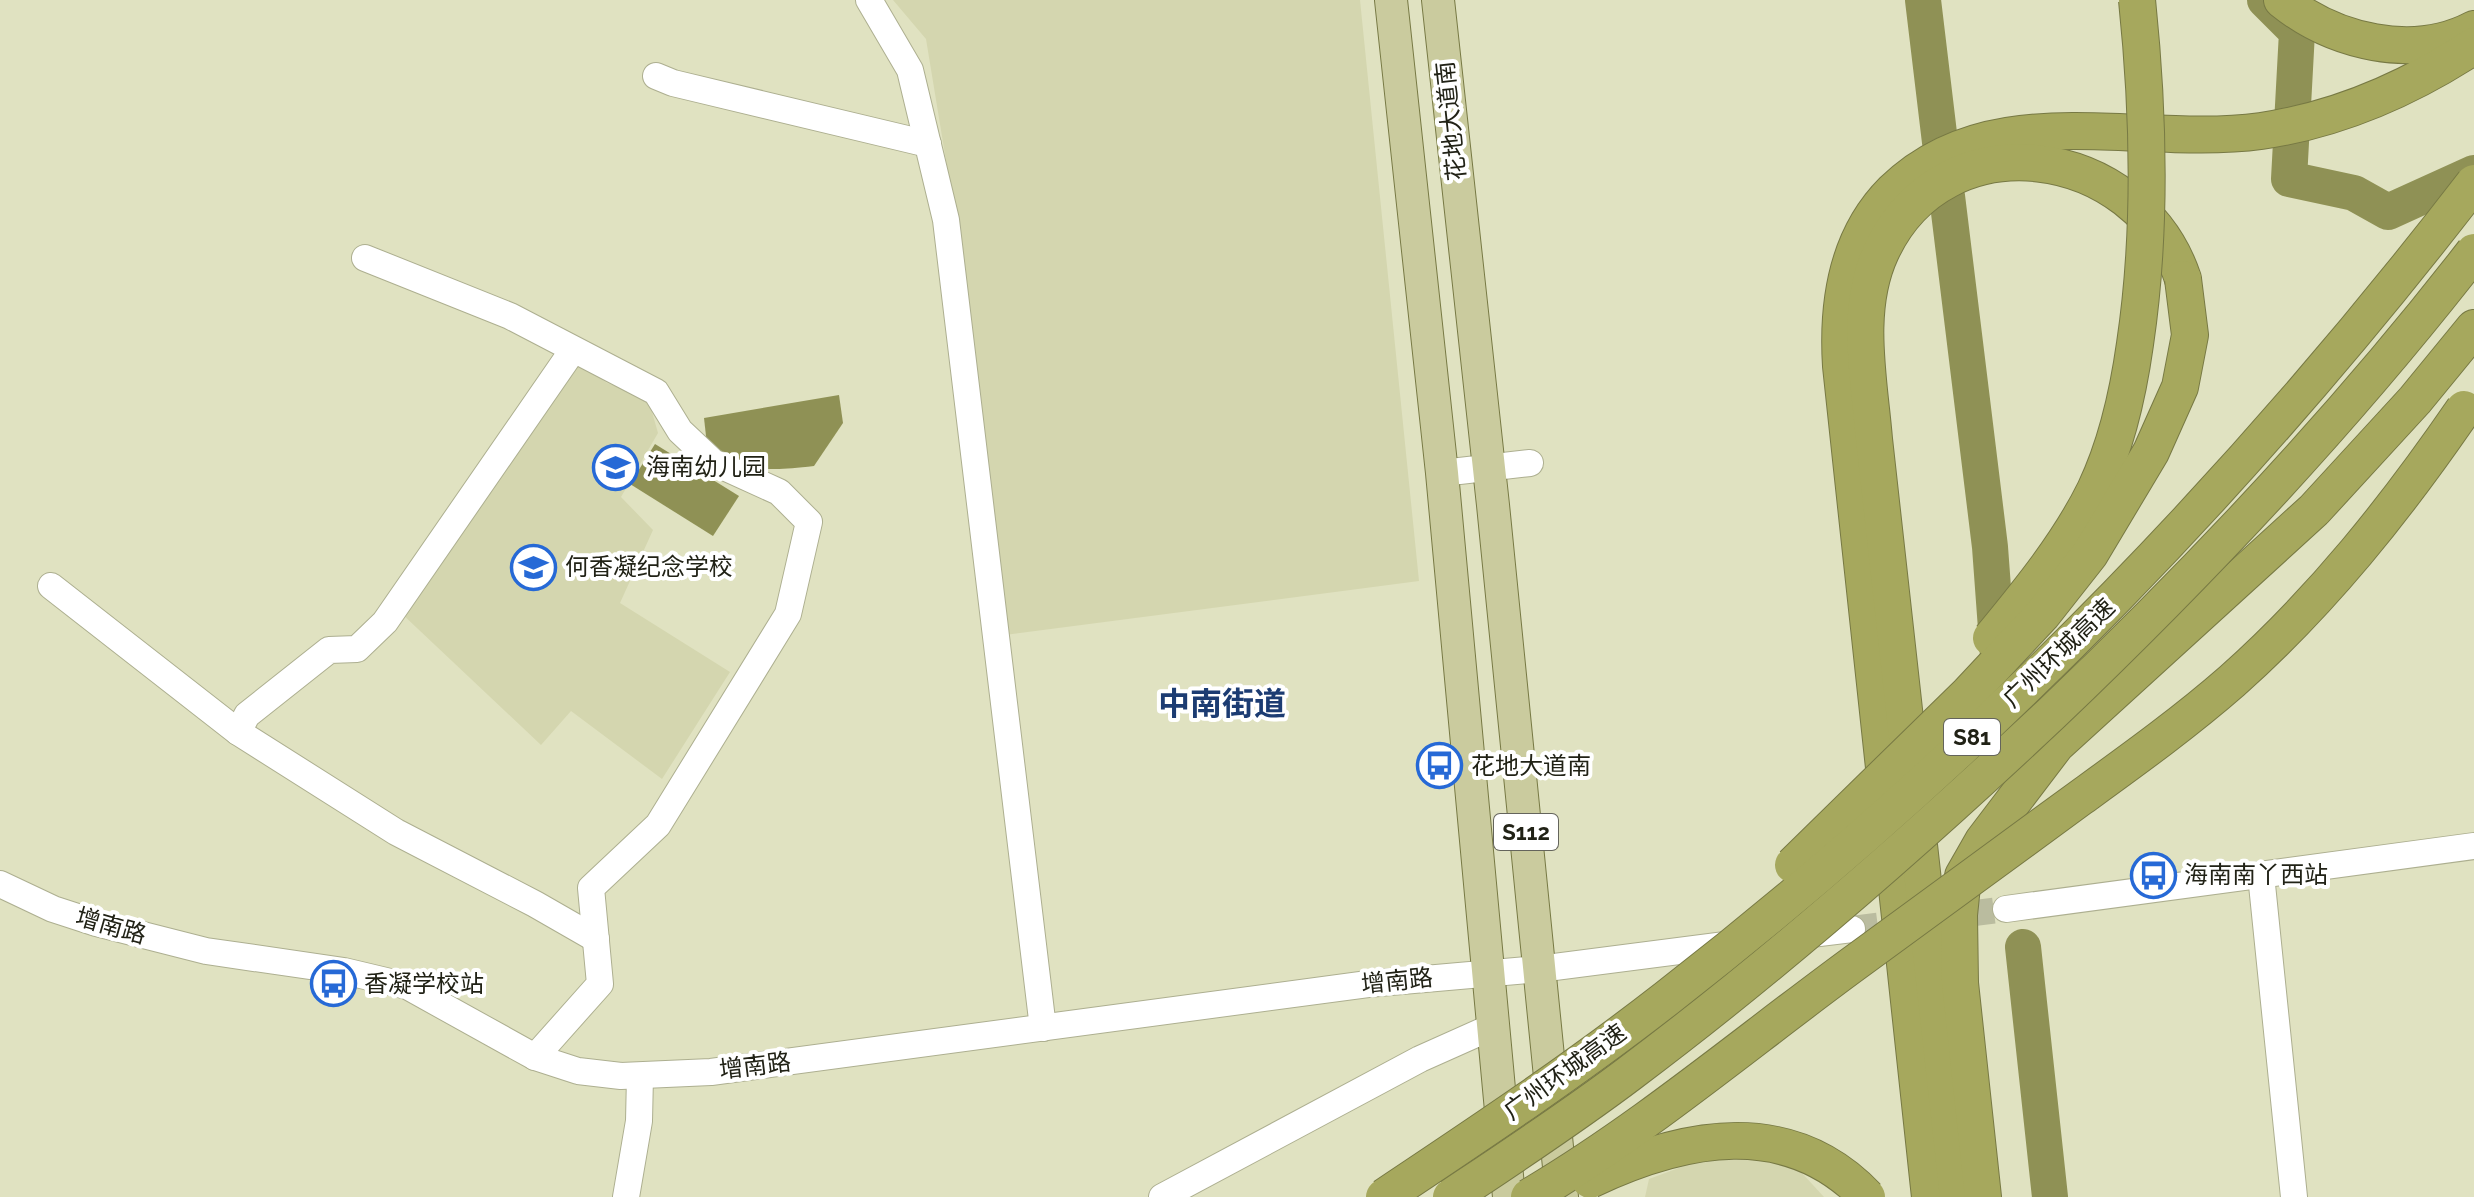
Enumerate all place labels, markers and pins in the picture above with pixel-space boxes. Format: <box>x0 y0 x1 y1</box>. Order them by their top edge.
school or university icon: 海南幼儿园 <box>591 443 639 491</box>
place label: 海南幼儿园 <box>646 452 766 481</box>
school or university icon: 何香凝纪念学校 <box>510 543 558 591</box>
place label: 何香凝纪念学校 <box>565 552 733 581</box>
bus stop icon: 花地大道南 <box>1416 742 1464 790</box>
place label: 花地大道南 <box>1471 751 1591 780</box>
bus stop icon: 海南南丫西站 <box>2129 851 2177 899</box>
place label: 海南南丫西站 <box>2184 860 2328 889</box>
bus stop icon: 香凝学校站 <box>309 960 357 1008</box>
place label: 香凝学校站 <box>364 969 484 998</box>

